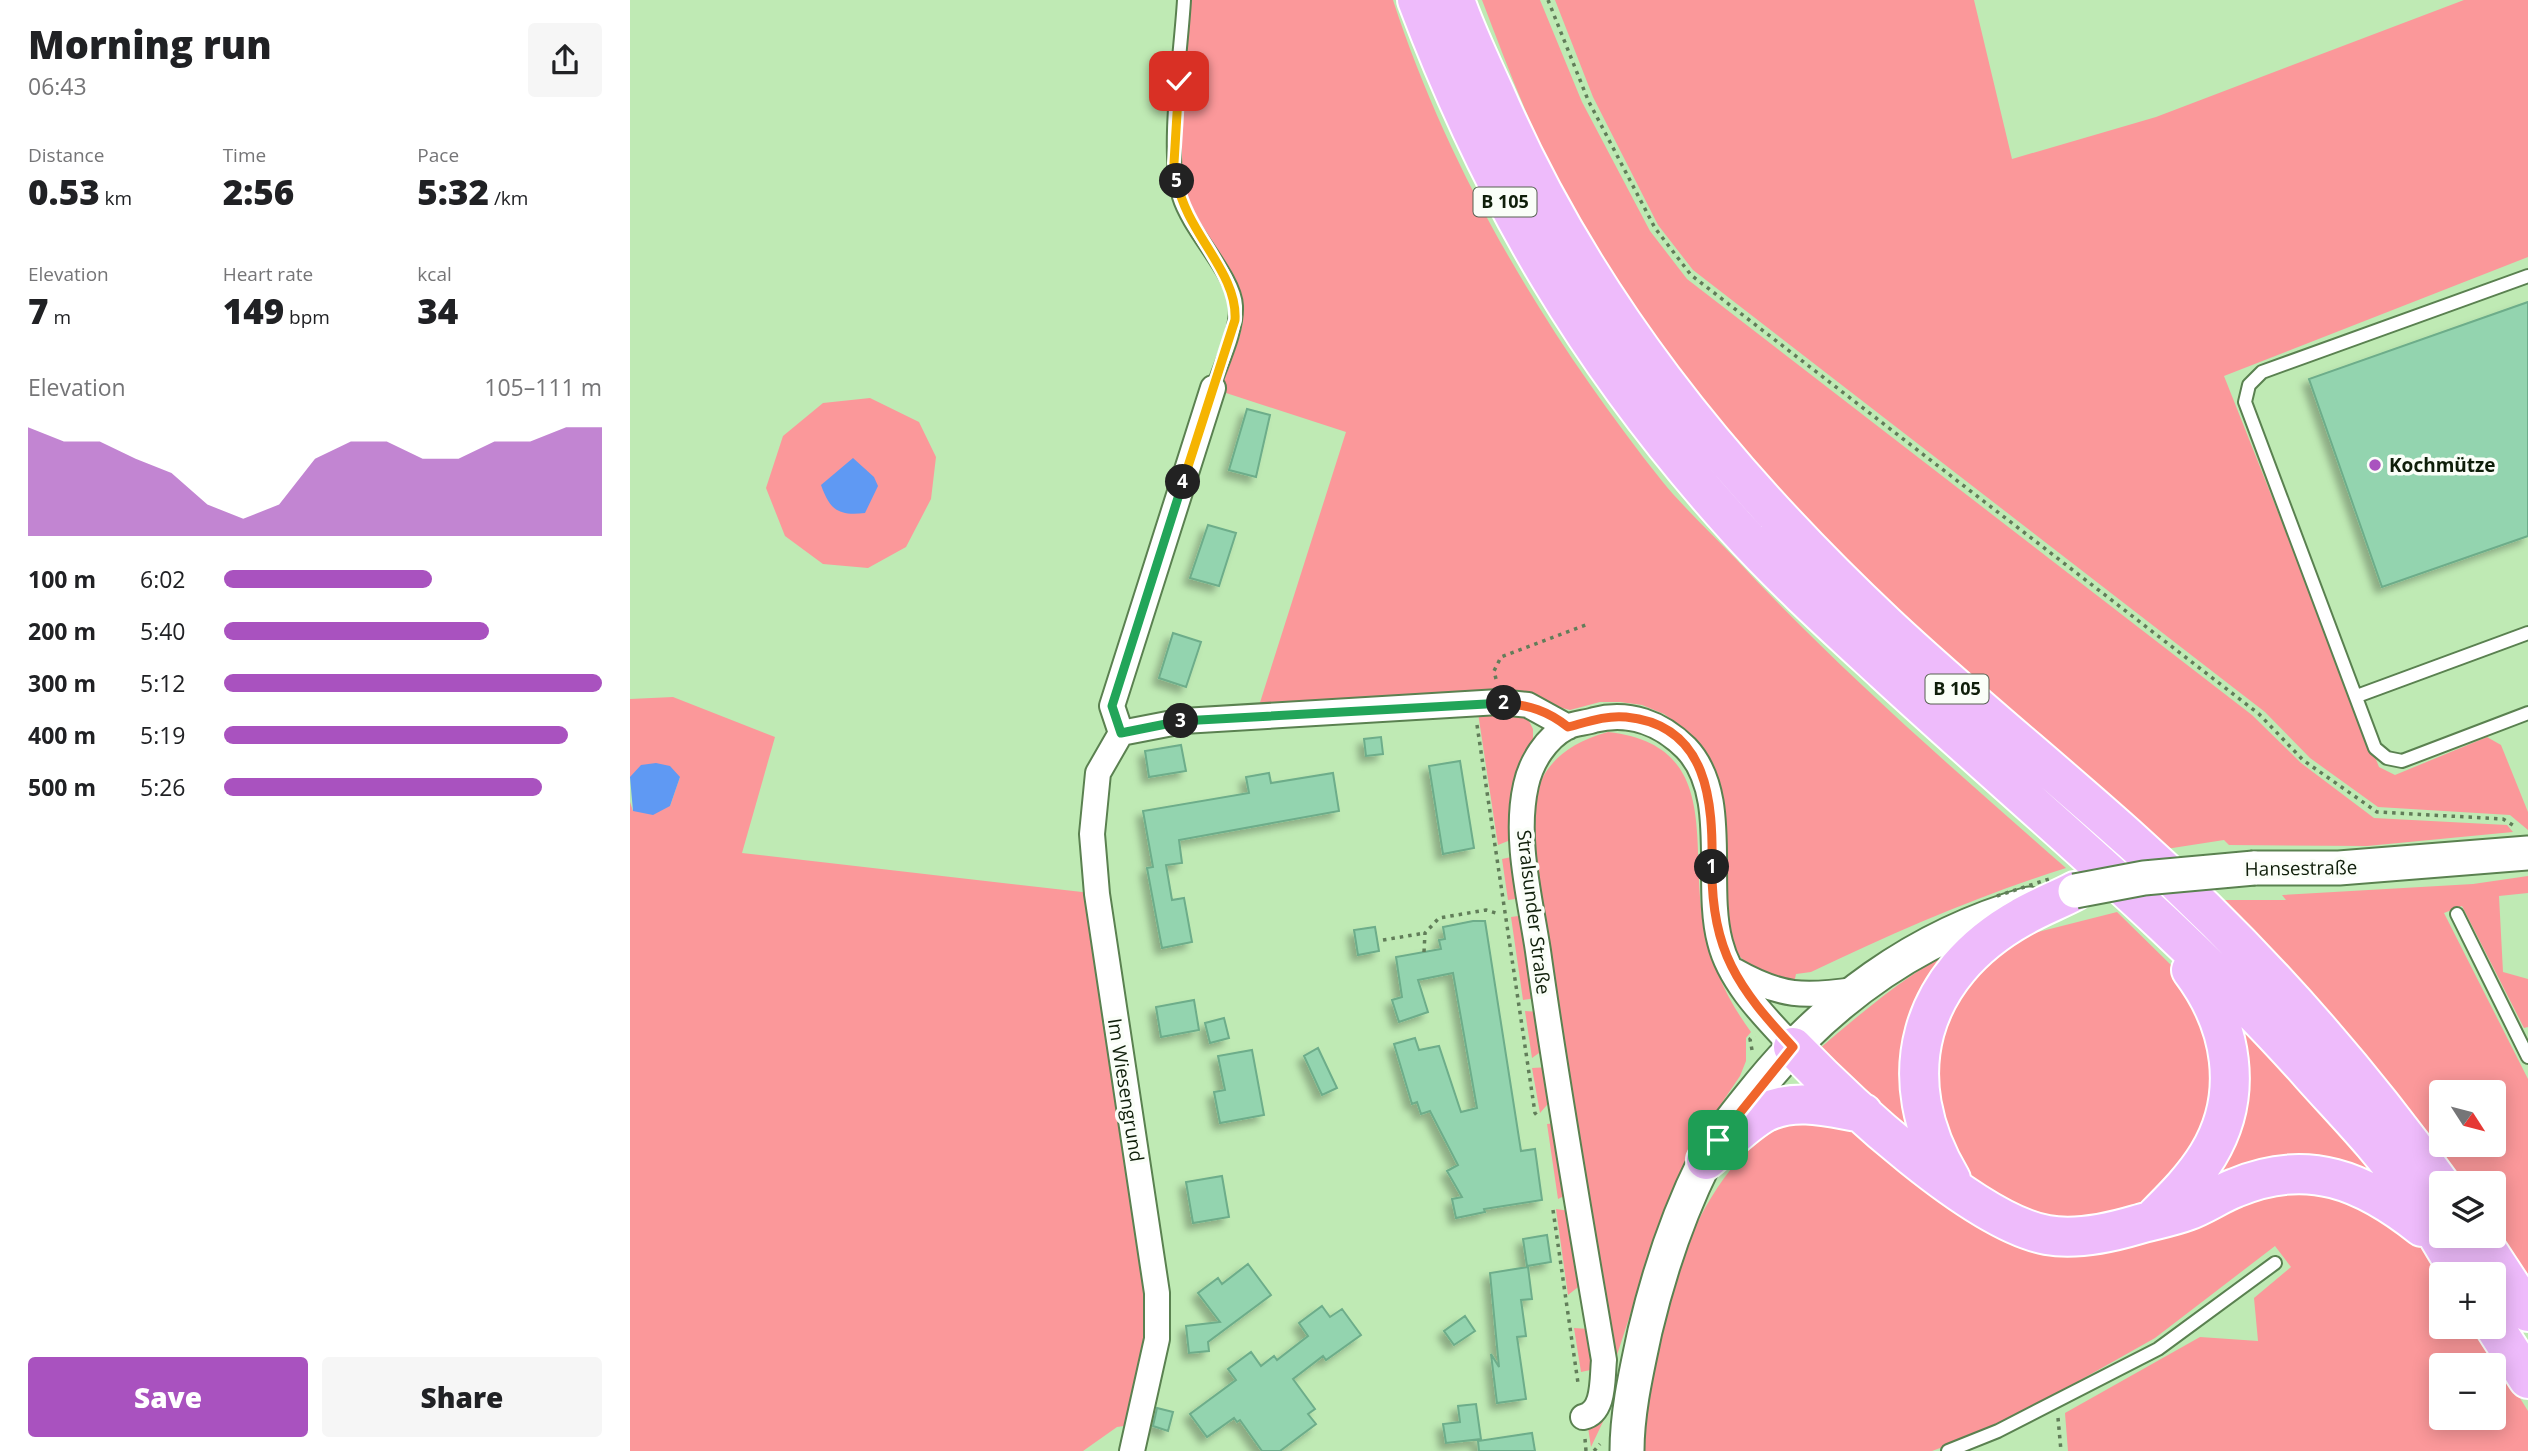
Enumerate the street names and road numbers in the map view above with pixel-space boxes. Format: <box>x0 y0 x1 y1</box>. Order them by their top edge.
road number: B 105 <box>1474 188 1536 216</box>
road number: B 105 <box>1926 674 1988 704</box>
street label: Stralsunder Straße <box>1511 828 1557 996</box>
street label: Hansestraße <box>2244 854 2358 882</box>
street label: Im Wiesengrund <box>1102 1016 1150 1164</box>

